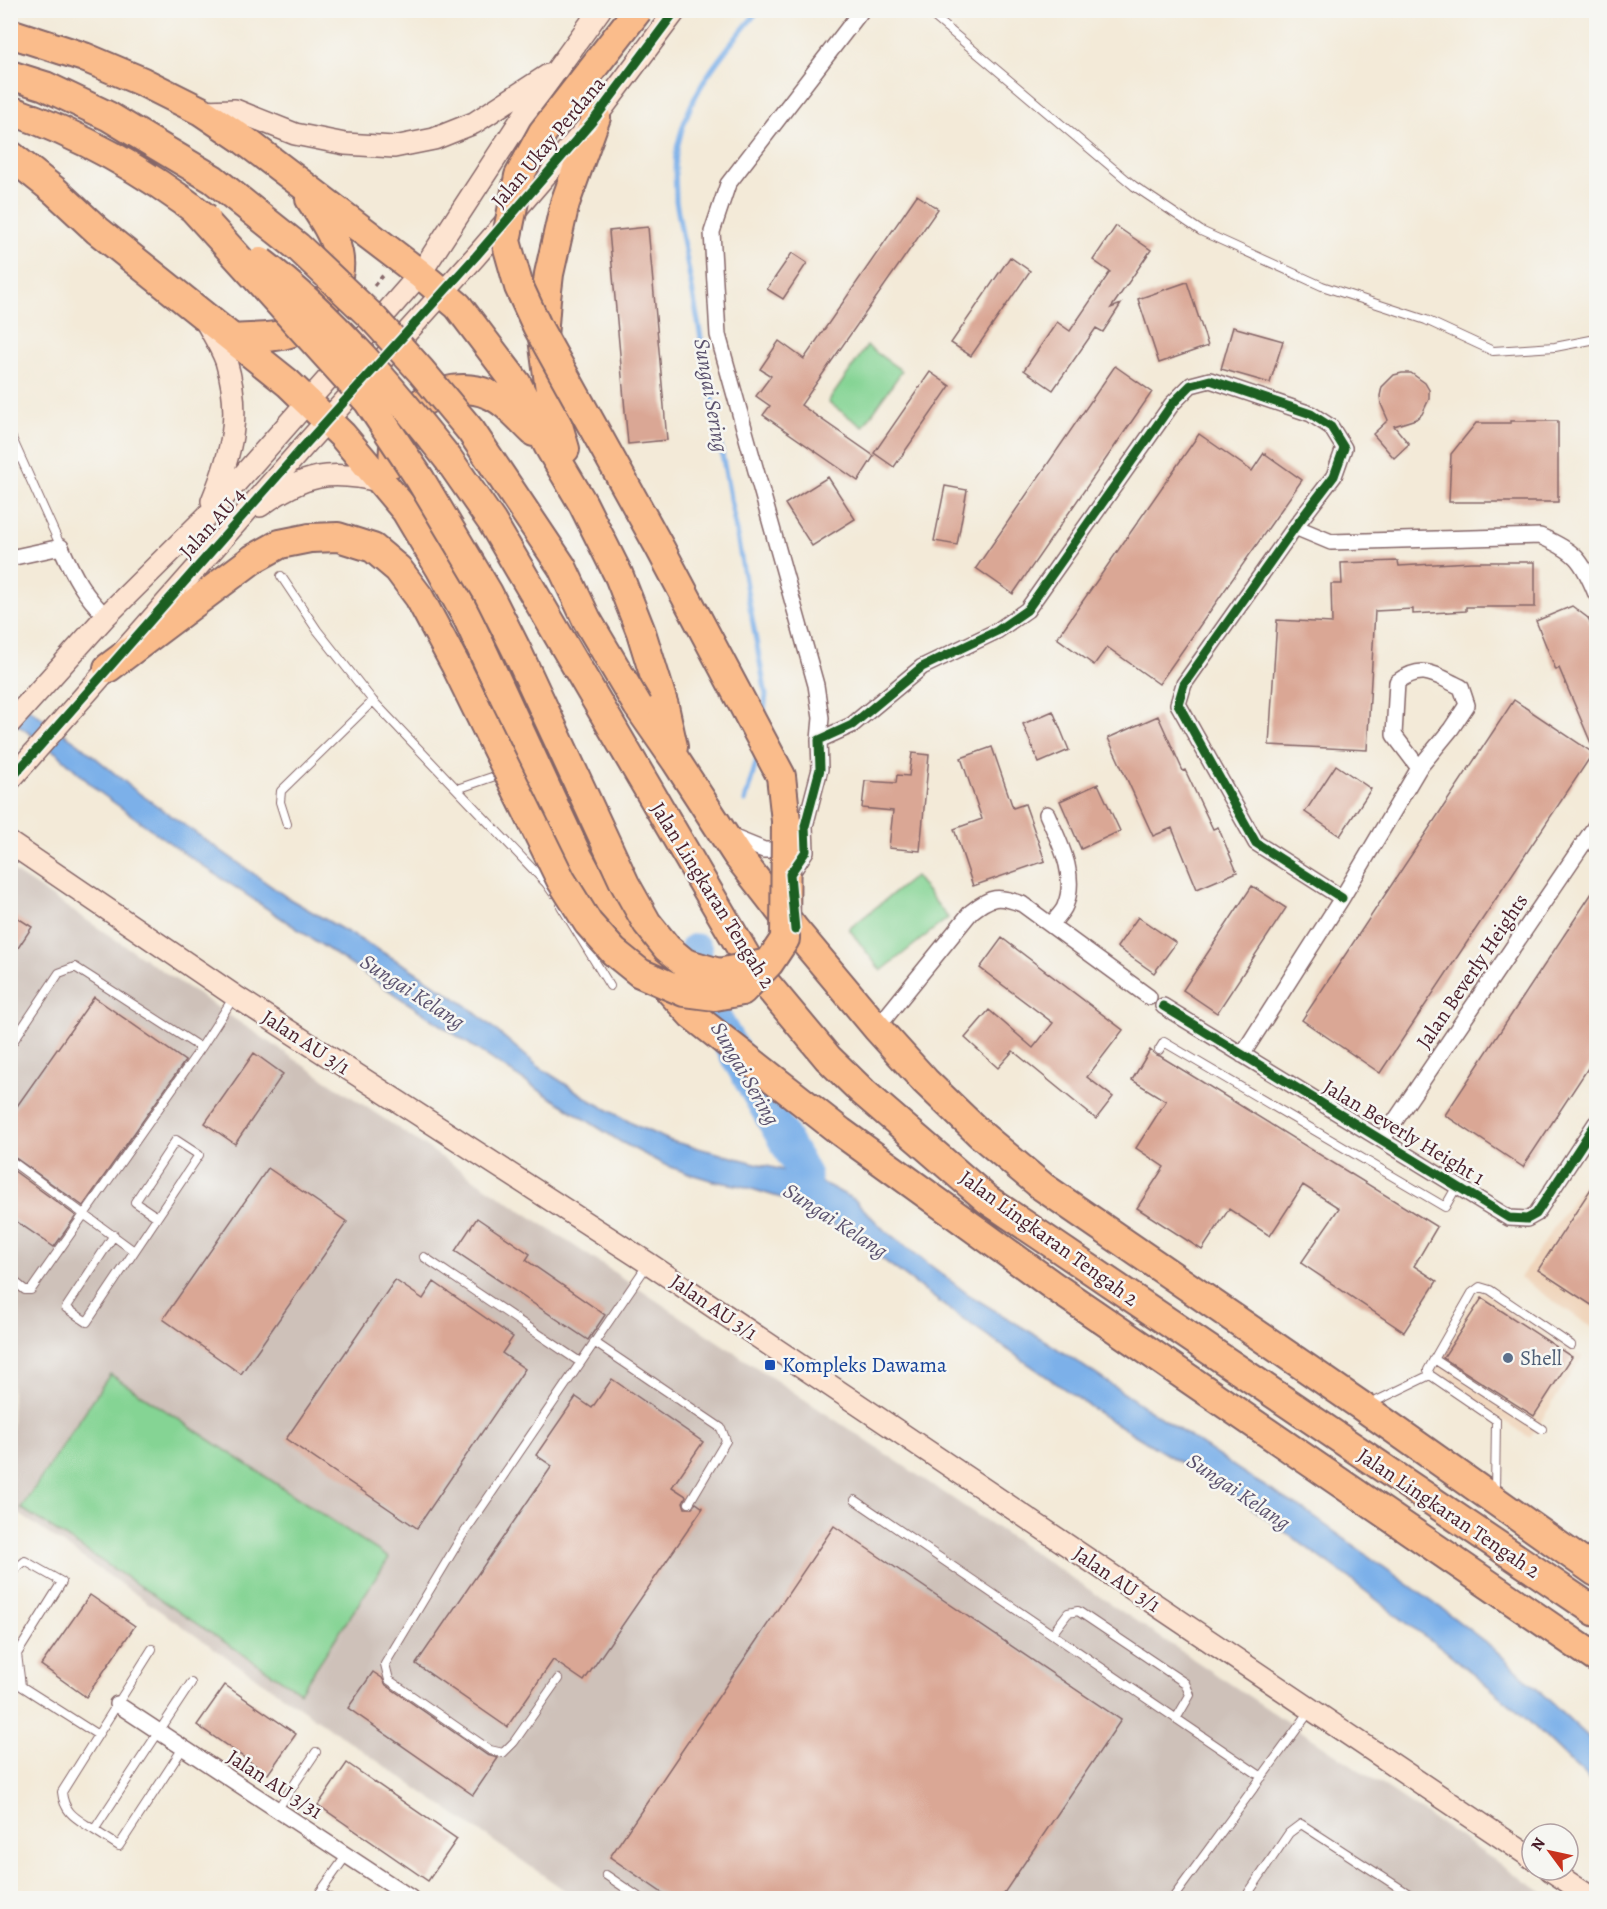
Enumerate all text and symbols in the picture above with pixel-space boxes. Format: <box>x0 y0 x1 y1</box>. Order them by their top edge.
street label: Jalan Ukay Perdana <box>485 70 612 214</box>
water label: Sungai Sering <box>686 336 736 455</box>
street label: Jalan AU 4 <box>173 481 251 565</box>
street label: Jalan Lingkaran Tengah 2 <box>644 797 782 994</box>
street label: Jalan Beverly Heights <box>1410 888 1534 1054</box>
water label: Sungai Kelang <box>354 947 471 1037</box>
street label: Jalan AU 3/1 <box>256 1003 356 1081</box>
water label: Sungai Sering <box>703 1016 787 1131</box>
street label: Jalan Beverly Height 1 <box>1318 1073 1490 1191</box>
street label: Jalan Lingkaran Tengah 2 <box>954 1164 1144 1312</box>
water label: Sungai Kelang <box>777 1176 894 1266</box>
street label: Jalan AU 3/1 <box>665 1267 763 1347</box>
place label: Shell <box>1520 1344 1562 1372</box>
place label: Kompleks Dawama <box>782 1351 947 1379</box>
marker: Shell <box>1501 1351 1515 1365</box>
marker: Kompleks Dawama <box>763 1358 777 1372</box>
street label: Jalan Lingkaran Tengah 2 <box>1352 1441 1546 1585</box>
water label: Sungai Kelang <box>1181 1446 1296 1538</box>
street label: Jalan AU 3/1 <box>1068 1539 1166 1619</box>
street label: Jalan AU 3/31 <box>222 1743 328 1825</box>
north arrow <box>1520 1822 1580 1882</box>
text: N <box>1526 1833 1551 1855</box>

